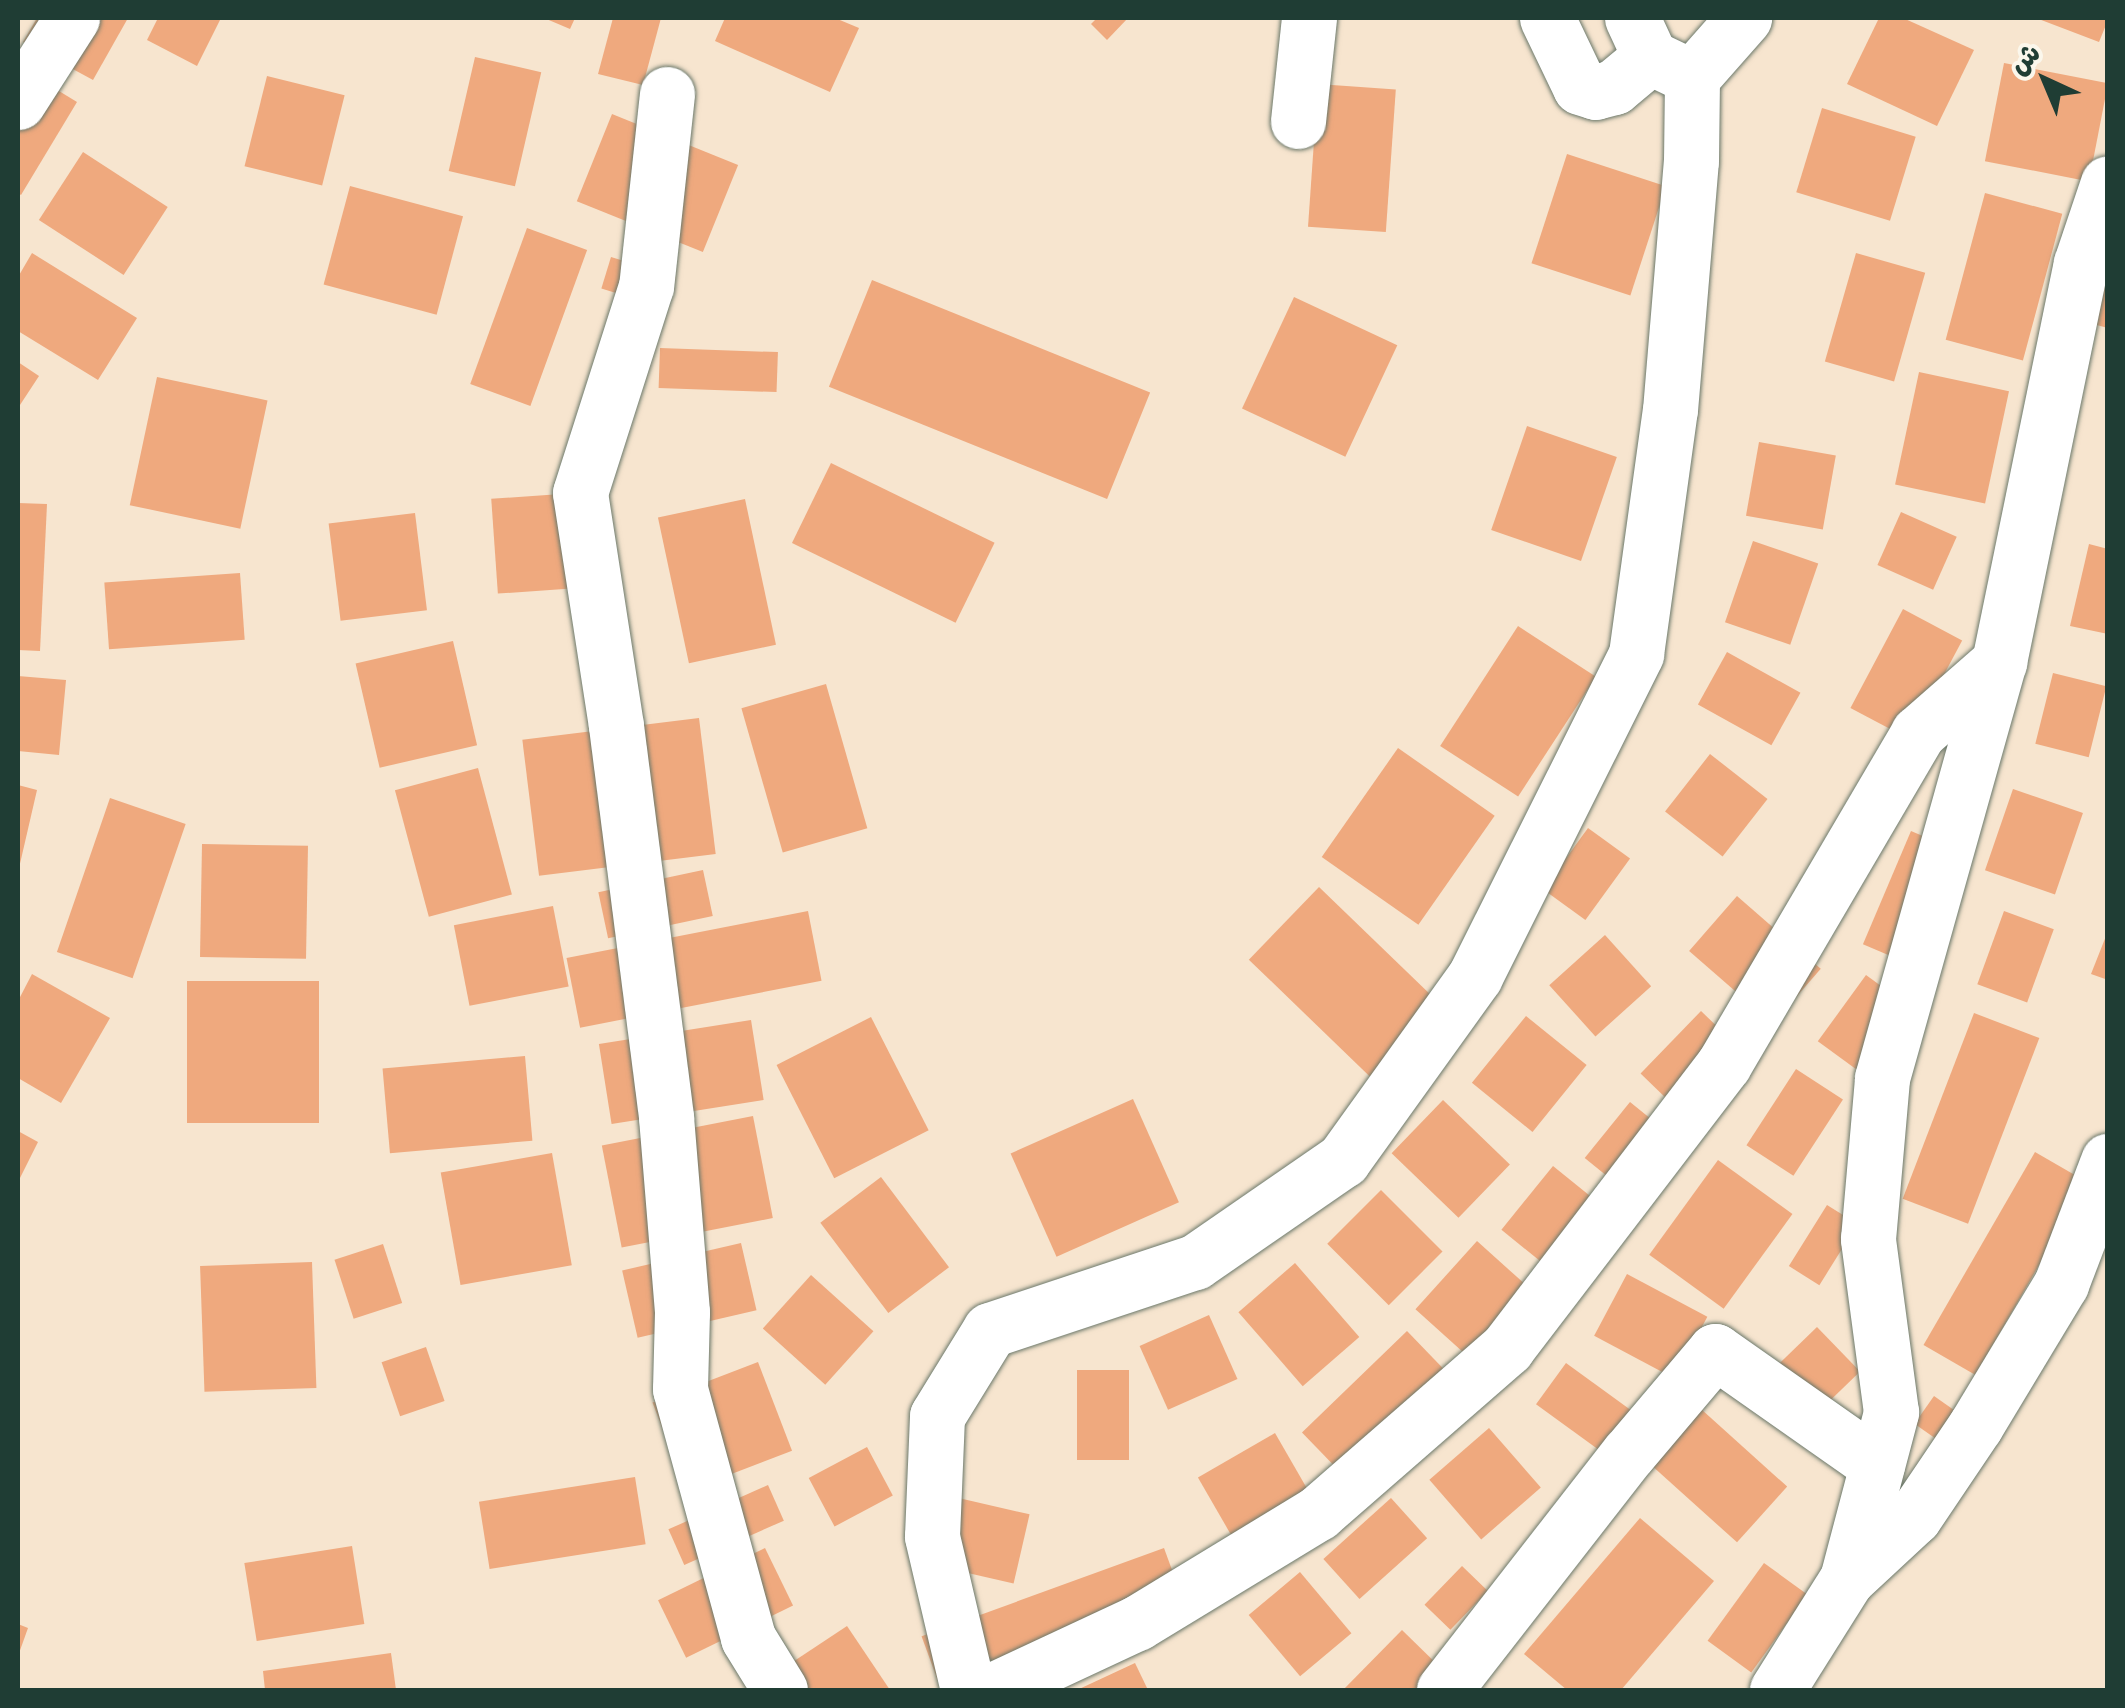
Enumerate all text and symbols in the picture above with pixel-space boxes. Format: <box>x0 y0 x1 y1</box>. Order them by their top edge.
north arrow <box>1995 30 2095 130</box>
text: ش <box>2000 34 2048 83</box>

